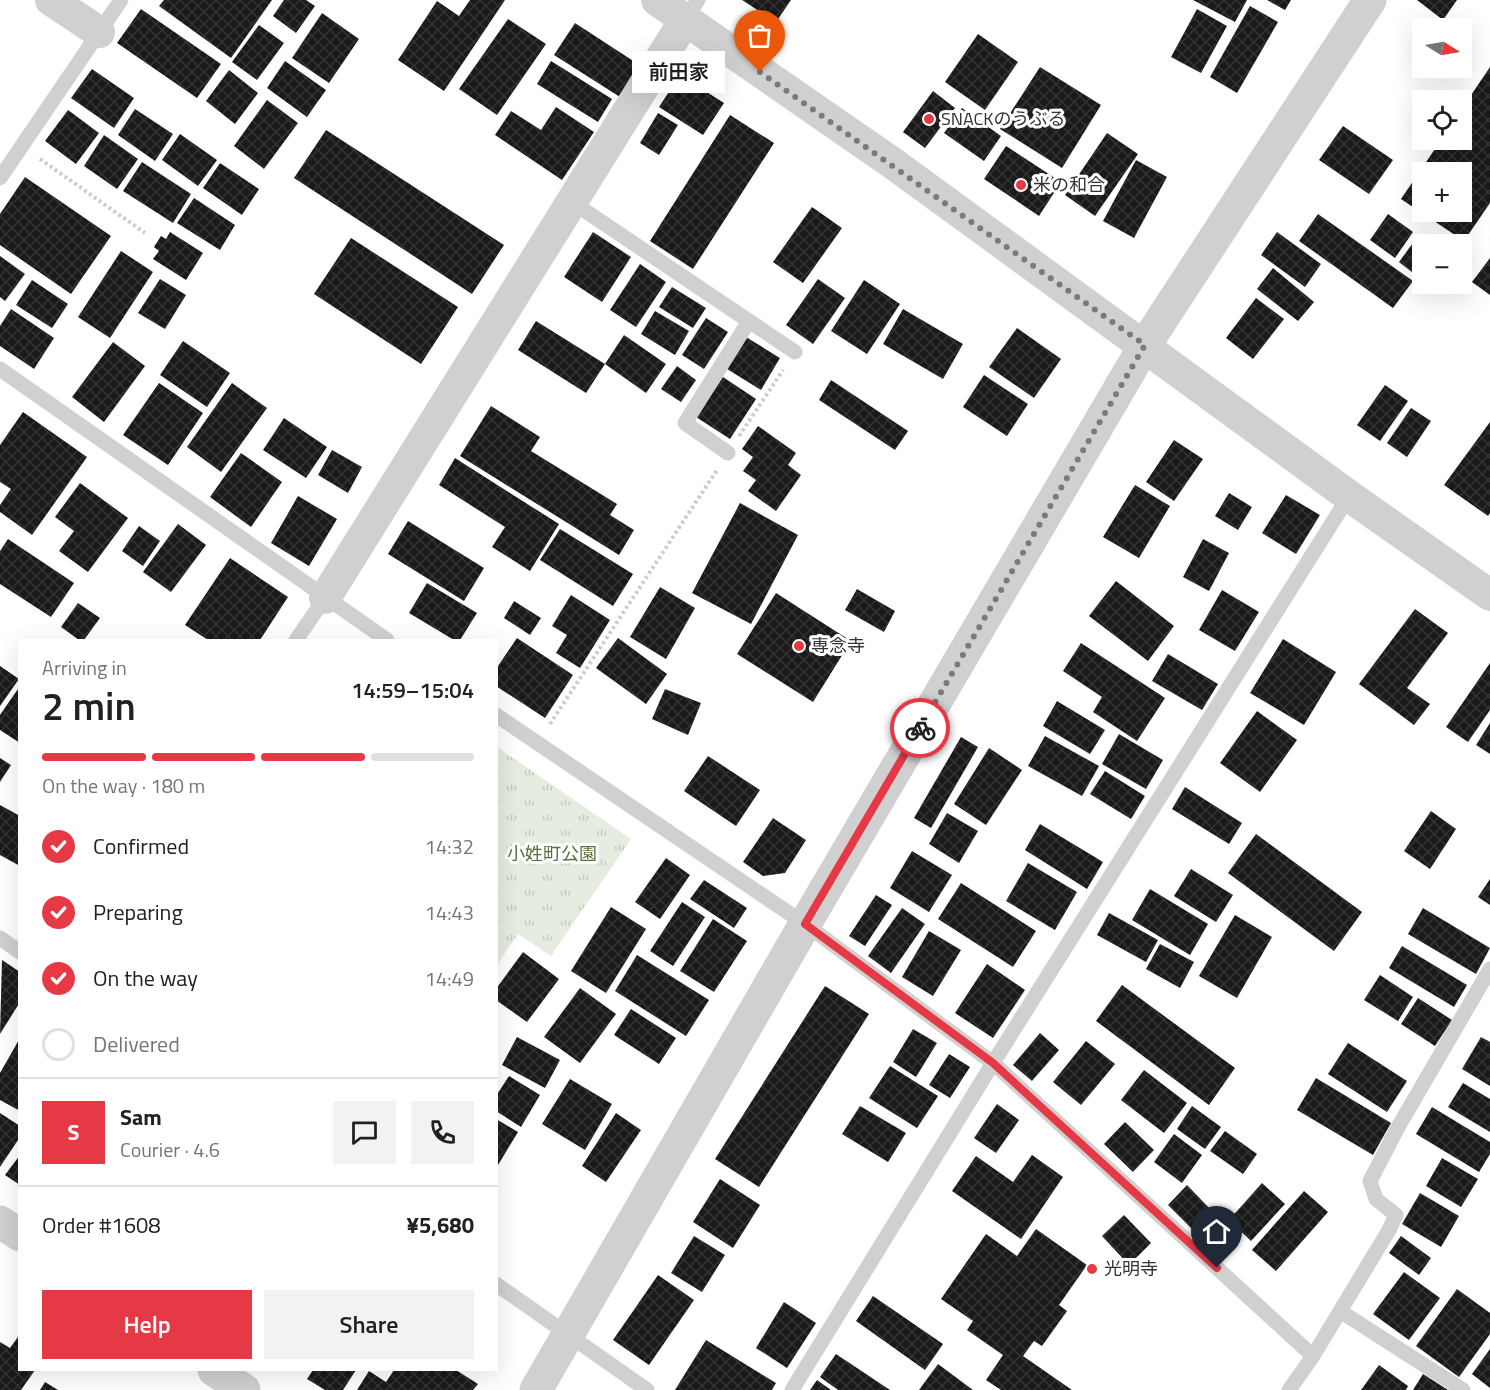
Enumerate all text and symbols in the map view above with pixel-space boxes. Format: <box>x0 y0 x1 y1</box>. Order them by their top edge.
pin <box>734 10 785 72</box>
north arrow <box>1412 18 1472 78</box>
map controls <box>1412 18 1472 294</box>
icon: bag <box>743 19 776 52</box>
callout: 前田家 <box>631 51 724 93</box>
text: 前田家 <box>649 56 709 87</box>
button: locate <box>1412 90 1472 150</box>
place label: SNACKのうぶる <box>941 105 1065 132</box>
marker: SNACKのうぶる <box>922 112 936 126</box>
button: + <box>1412 162 1472 222</box>
place label: 米の和合 <box>1033 171 1105 198</box>
marker: 米の和合 <box>1014 178 1028 192</box>
button: − <box>1412 234 1472 294</box>
place label: 専念寺 <box>811 632 865 659</box>
marker: 専念寺 <box>792 639 806 653</box>
text: Arriving in <box>42 652 127 683</box>
text: 14:59–15:04 <box>351 673 474 707</box>
text: 2 min <box>42 676 136 735</box>
courier <box>890 698 950 758</box>
icon: bike <box>904 712 937 745</box>
text: On the way · 180 m <box>42 770 205 801</box>
text: Confirmed <box>93 829 189 863</box>
icon: check <box>42 830 75 863</box>
text: 14:32 <box>425 831 474 862</box>
park label: 小姓町公園 <box>507 840 597 867</box>
text: Preparing <box>93 895 183 929</box>
icon: check <box>42 896 75 929</box>
text: 14:43 <box>425 897 474 928</box>
text: On the way <box>93 961 198 995</box>
icon: check <box>42 962 75 995</box>
text: 14:49 <box>425 963 474 994</box>
text: Delivered <box>93 1027 180 1061</box>
text: Sam <box>120 1100 162 1134</box>
button: chat <box>333 1101 396 1164</box>
button: phone <box>411 1101 474 1164</box>
text: S <box>68 1115 79 1149</box>
text: Courier · 4.6 <box>120 1134 220 1165</box>
pin <box>1191 1206 1242 1268</box>
text: Order #1608 <box>42 1208 161 1242</box>
text: ¥5,680 <box>407 1208 474 1242</box>
icon: home <box>1200 1215 1233 1248</box>
place label: 光明寺 <box>1104 1255 1158 1282</box>
marker: 光明寺 <box>1085 1262 1099 1276</box>
button: Help <box>42 1290 252 1359</box>
button: Share <box>264 1290 474 1359</box>

